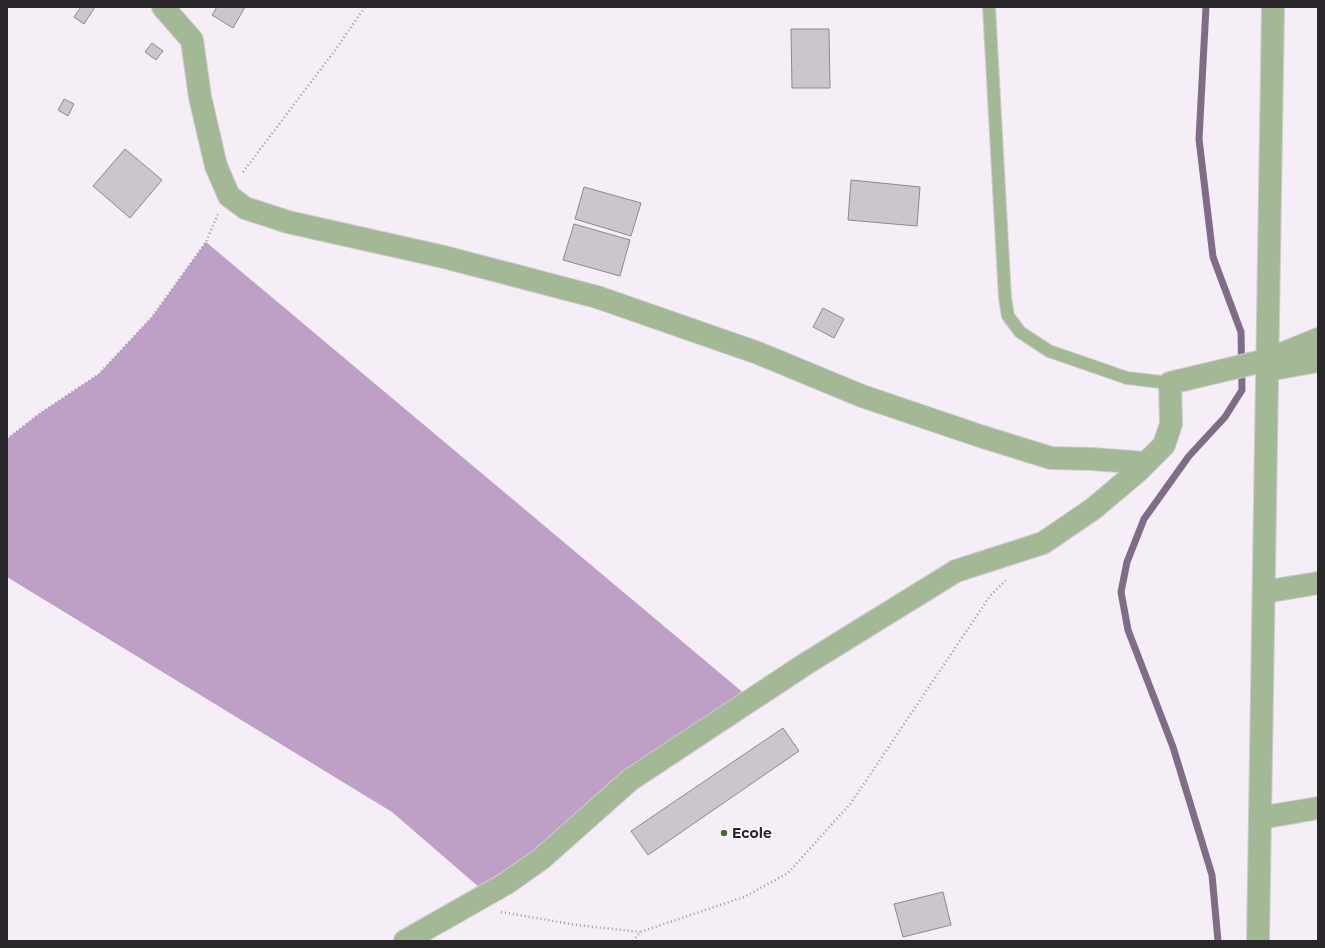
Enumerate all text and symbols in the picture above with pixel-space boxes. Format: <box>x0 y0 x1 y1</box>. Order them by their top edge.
place label: Ecole <box>732 824 772 842</box>
marker: Ecole <box>719 828 729 838</box>

